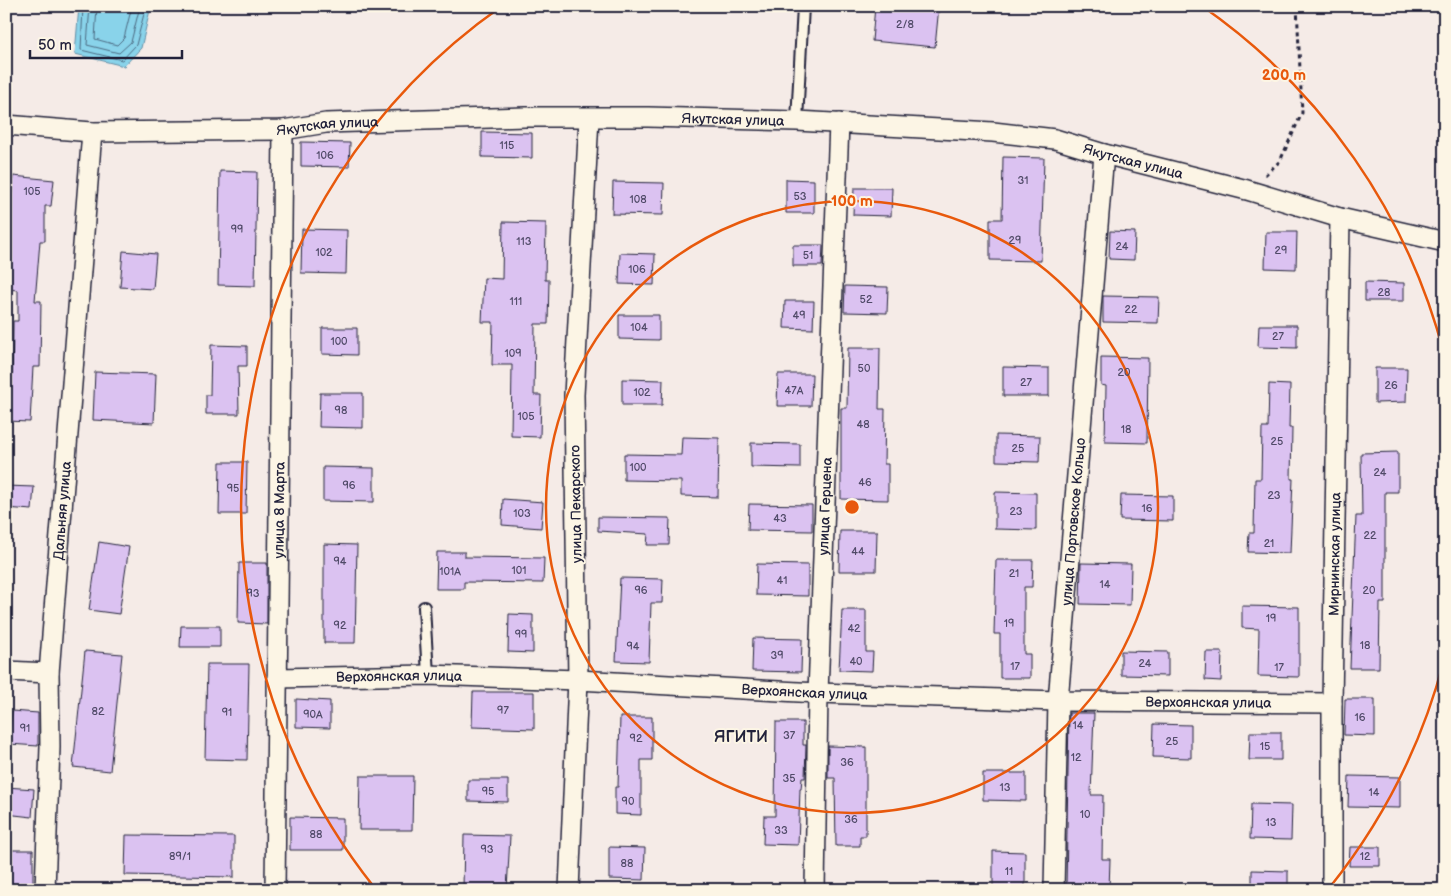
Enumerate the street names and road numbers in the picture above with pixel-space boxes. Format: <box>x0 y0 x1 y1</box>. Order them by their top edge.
street label: Якутская улица <box>681 109 785 129</box>
street label: Якутская улица <box>276 113 379 139</box>
street label: Якутская улица <box>1081 140 1186 182</box>
street label: улица Портовское Кольцо <box>1058 437 1089 606</box>
street label: улица Пекарского <box>566 445 586 563</box>
street label: улица Герцена <box>815 456 835 556</box>
street label: Дальняя улица <box>50 460 74 561</box>
street label: улица 8 Марта <box>270 461 288 558</box>
street label: Мирнинская улица <box>1325 491 1344 616</box>
street label: Верхоянская улица <box>336 666 463 685</box>
street label: Верхоянская улица <box>741 680 869 703</box>
street label: Верхоянская улица <box>1145 693 1272 711</box>

